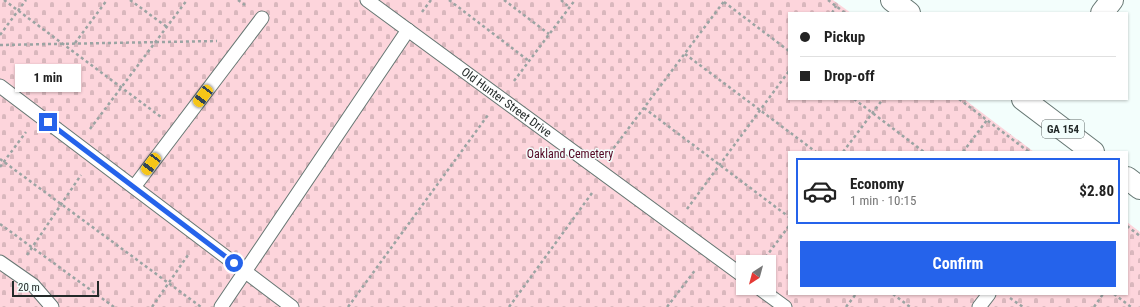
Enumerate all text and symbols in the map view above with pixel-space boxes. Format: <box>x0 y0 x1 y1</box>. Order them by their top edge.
text: Pickup <box>824 28 865 46</box>
callout: 1 min <box>15 64 81 92</box>
street label: Old Hunter Street Drive <box>459 65 555 140</box>
text: Drop-off <box>824 67 875 85</box>
text: 1 min <box>34 70 62 85</box>
car <box>191 83 215 109</box>
route end <box>39 113 57 131</box>
road number: GA 154 <box>1042 120 1084 138</box>
park label: Oakland Cemetery <box>527 147 613 161</box>
car <box>139 151 163 177</box>
icon: car <box>802 173 838 209</box>
text: Economy <box>850 175 904 193</box>
text: $2.80 <box>1079 182 1114 200</box>
text: 1 min · 10:15 <box>850 193 916 208</box>
button: Confirm <box>800 241 1116 287</box>
route start <box>225 254 243 272</box>
north arrow <box>736 255 776 295</box>
map controls <box>736 255 776 295</box>
scale bar <box>12 279 99 298</box>
text: 20 m <box>18 281 40 294</box>

